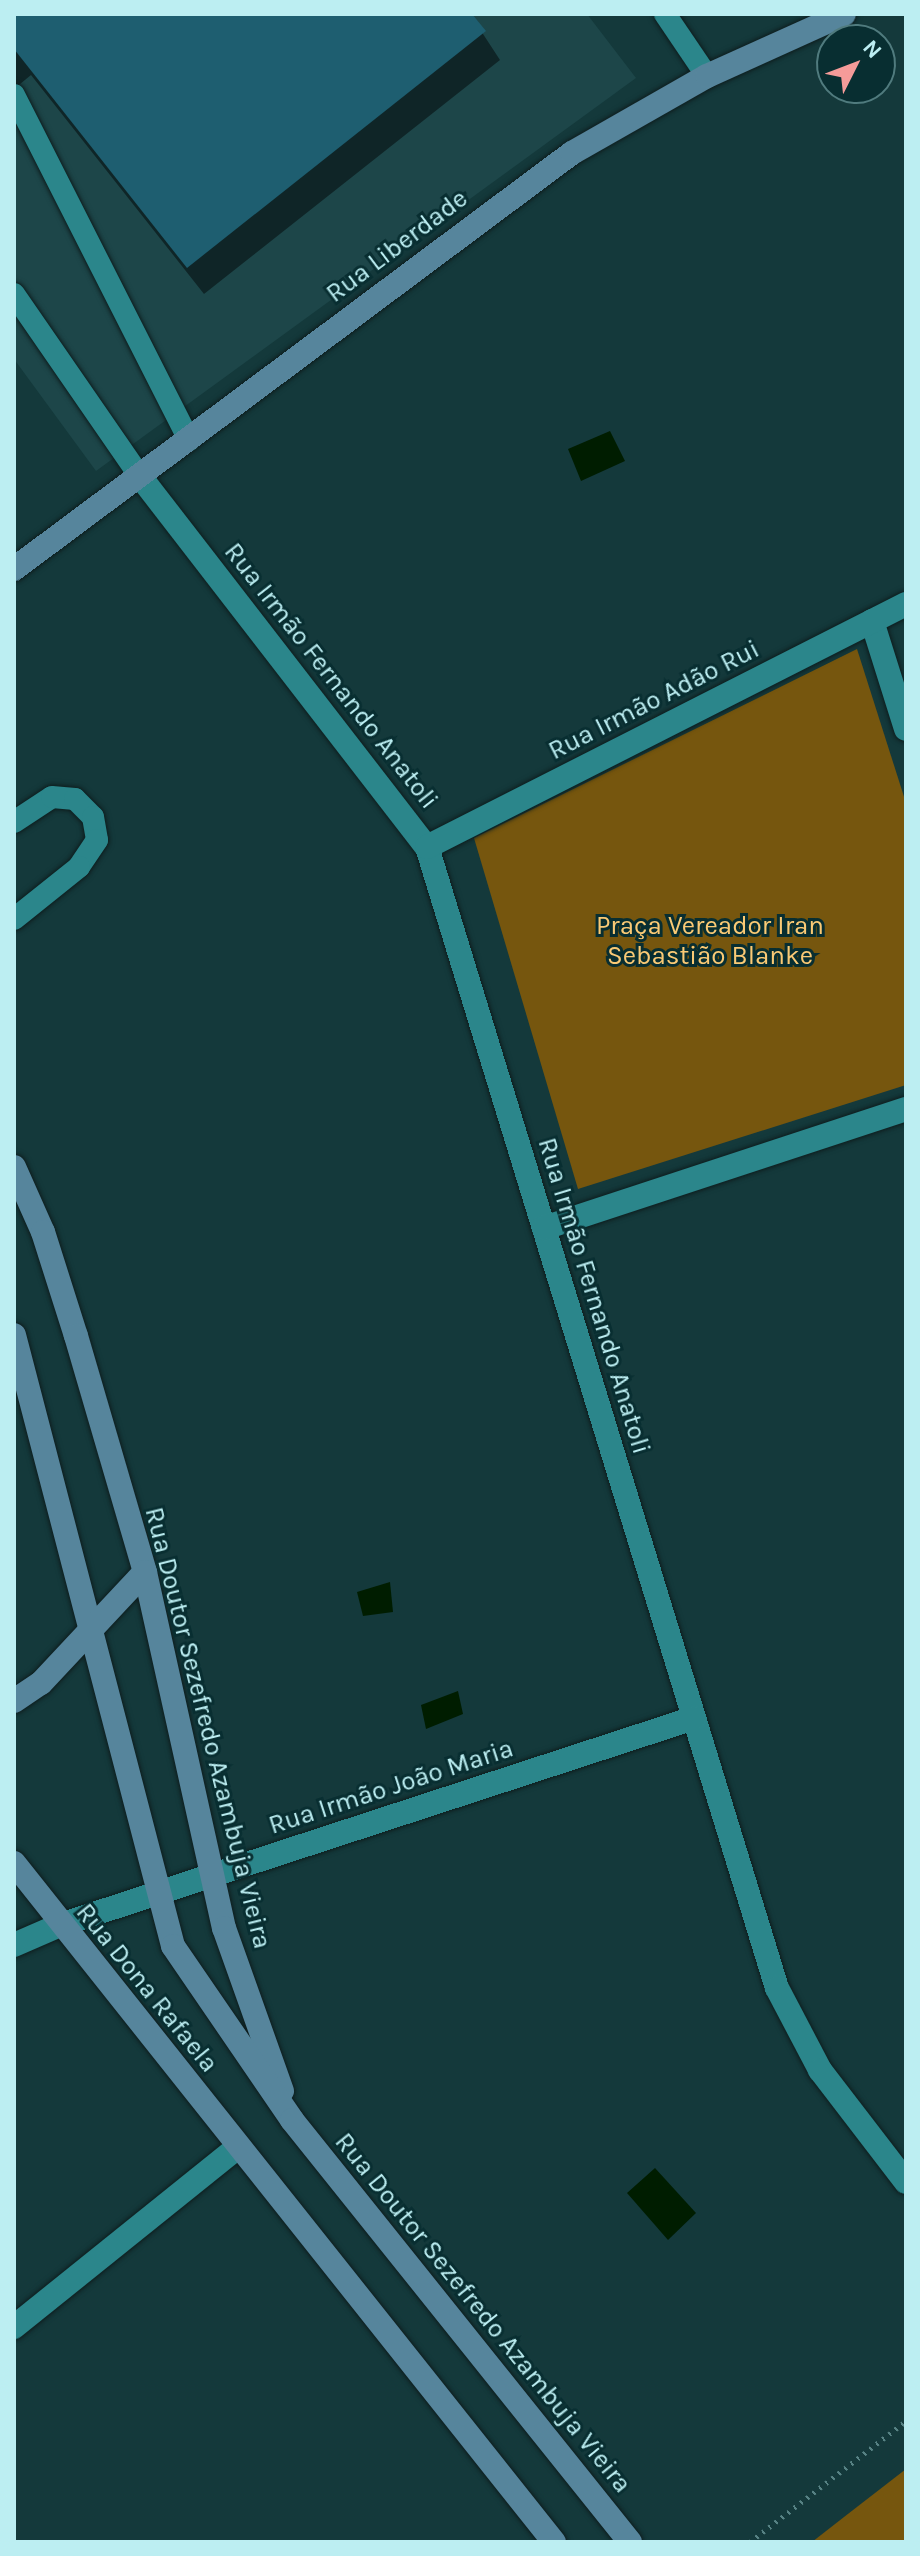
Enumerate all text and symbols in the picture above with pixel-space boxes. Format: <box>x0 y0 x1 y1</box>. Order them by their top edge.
north arrow <box>816 24 896 104</box>
text: N <box>857 35 887 64</box>
street label: Rua Liberdade <box>320 183 474 309</box>
street label: Rua Irmão Fernando Anatoli <box>217 537 445 815</box>
street label: Rua Irmão Adão Rui <box>543 633 765 767</box>
park label: Praça Vereador Iran Sebastião Blanke <box>596 910 824 972</box>
street label: Rua Irmão Fernando Anatoli <box>531 1134 657 1458</box>
street label: Rua Doutor Sezefredo Azambuja Vieira <box>138 1504 278 1952</box>
street label: Rua Irmão João Maria <box>265 1733 517 1841</box>
street label: Rua Dona Rafaela <box>69 1897 225 2079</box>
street label: Rua Doutor Sezefredo Azambuja Vieira <box>328 2127 638 2499</box>

